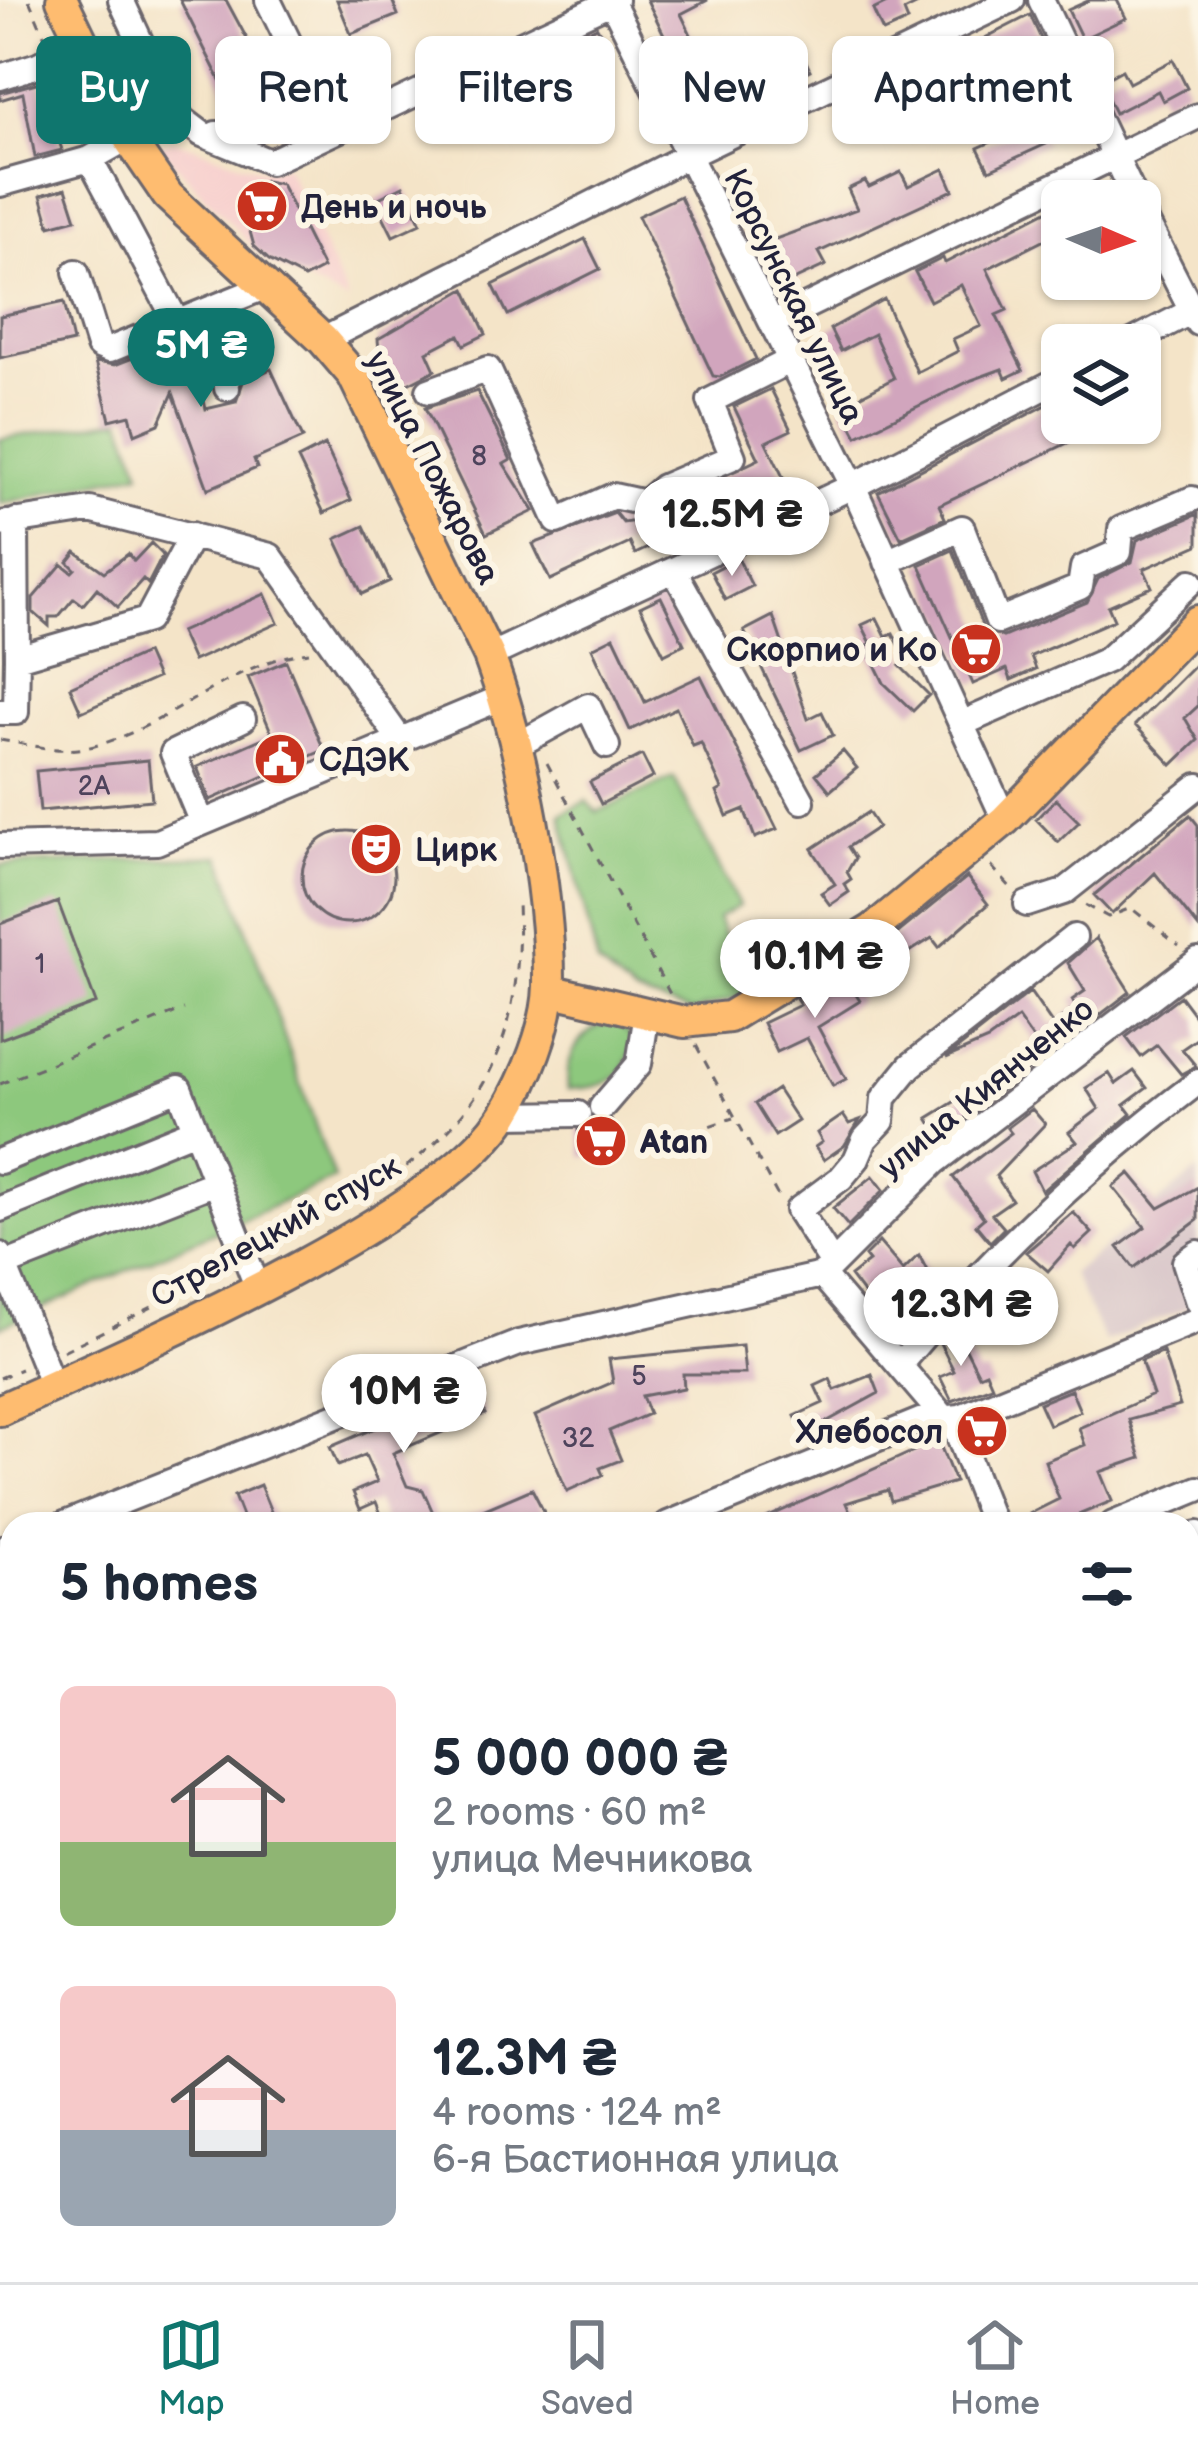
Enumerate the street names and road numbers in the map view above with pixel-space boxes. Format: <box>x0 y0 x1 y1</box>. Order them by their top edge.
street label: Корсунская улица <box>714 163 872 431</box>
street label: улица Пожарова <box>356 345 508 591</box>
street label: улица Киянченко <box>871 990 1102 1188</box>
street label: Стрелецкий спуск <box>144 1146 408 1317</box>

